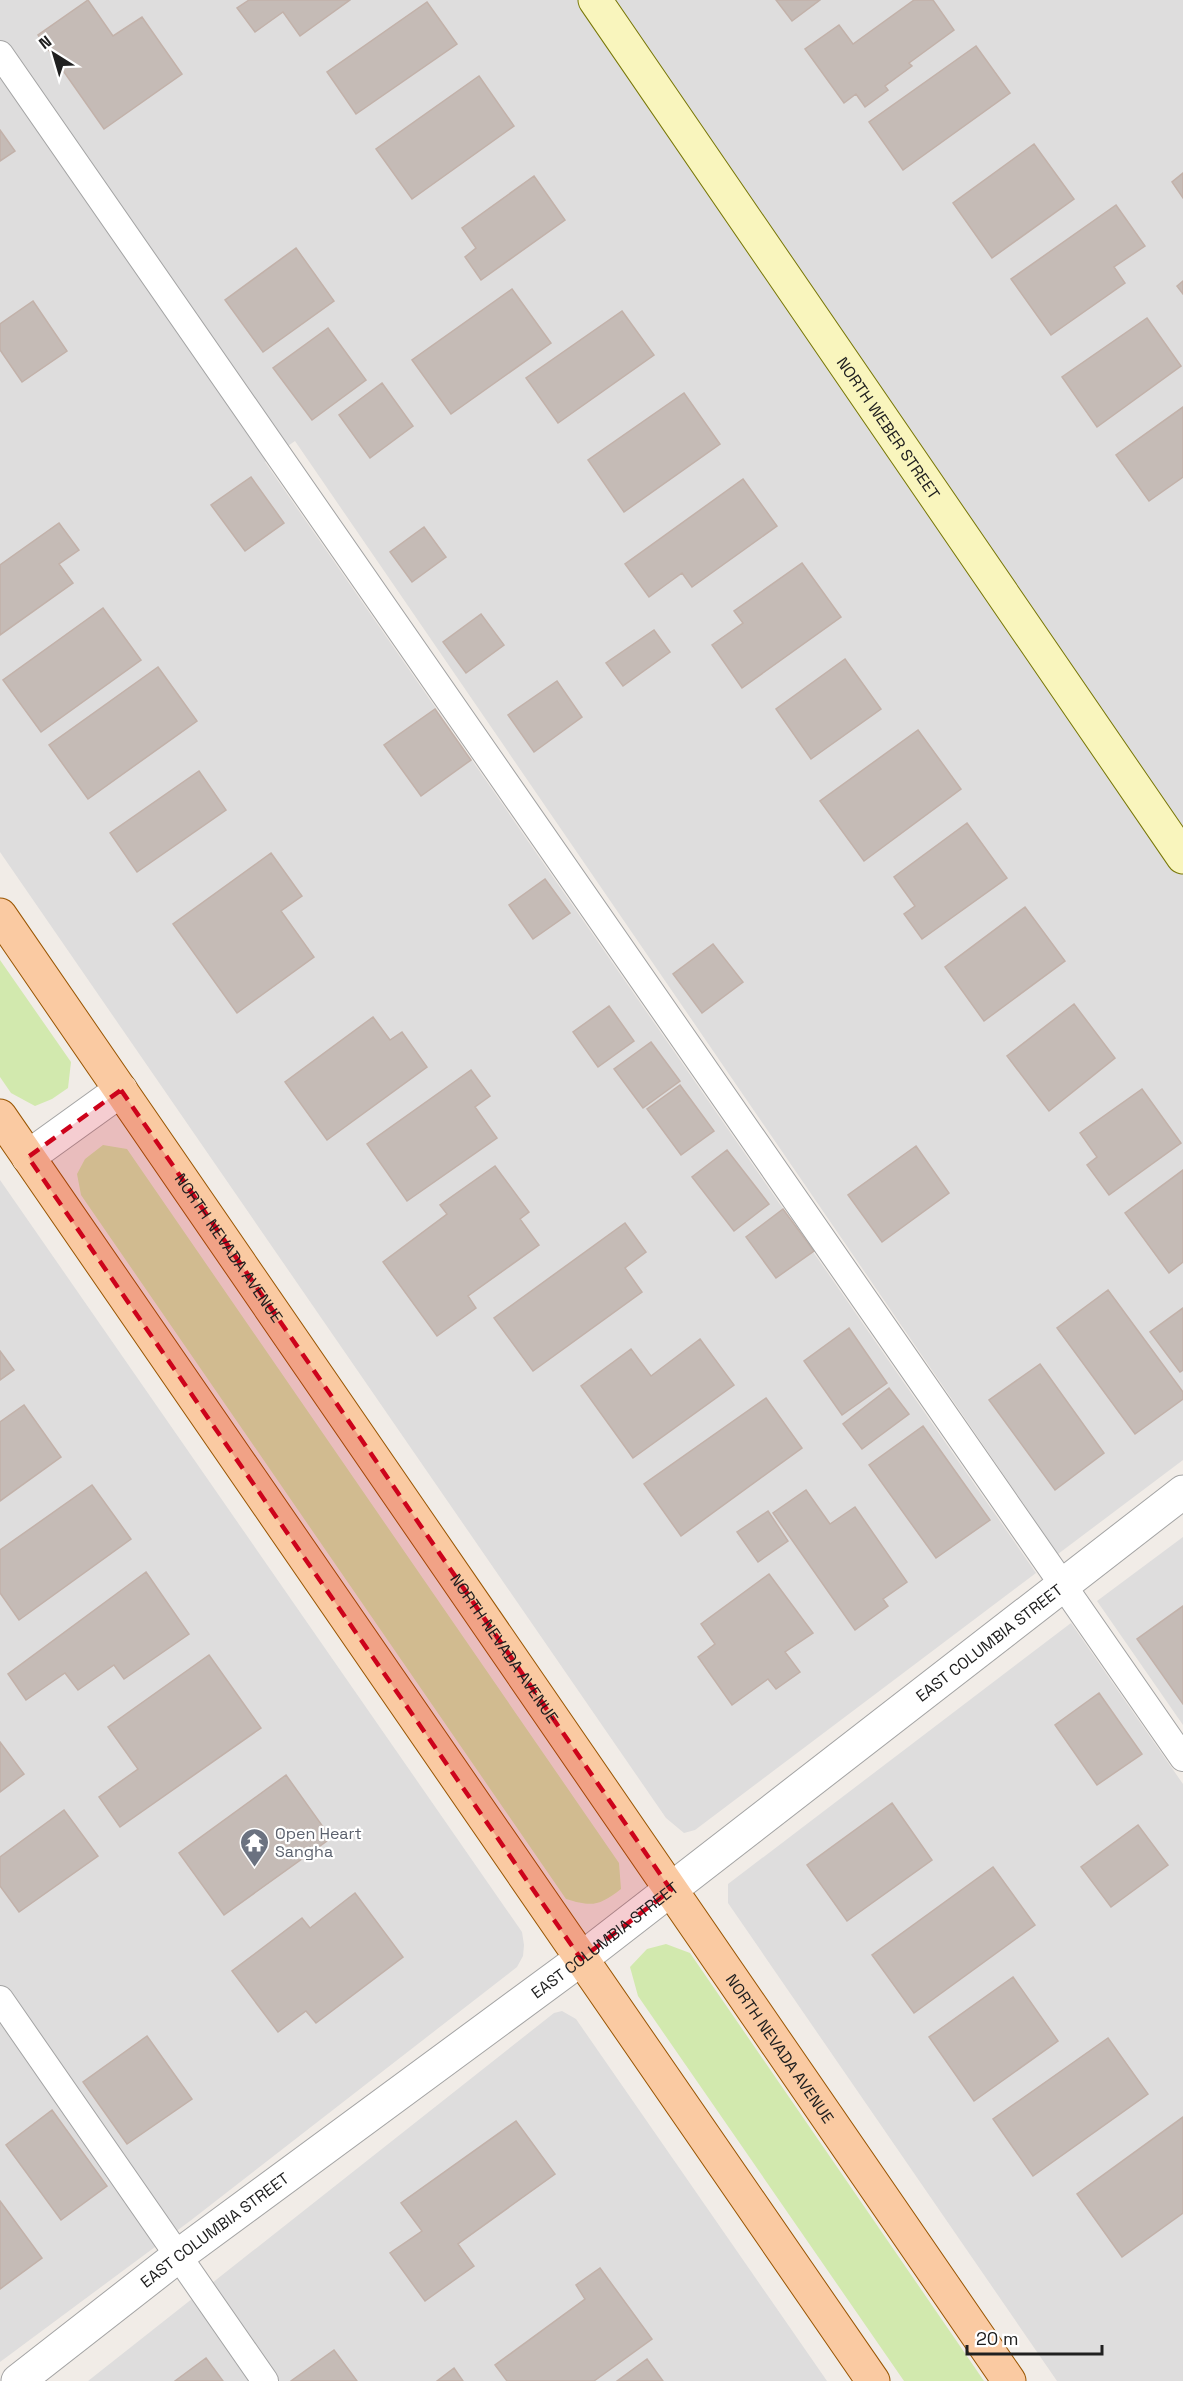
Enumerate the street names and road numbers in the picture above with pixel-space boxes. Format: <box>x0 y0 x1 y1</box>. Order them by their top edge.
street label: NORTH WEBER STREET <box>832 353 945 504</box>
street label: NORTH NEVADA AVENUE <box>170 1169 287 1327</box>
street label: NORTH NEVADA AVENUE <box>445 1570 563 1727</box>
street label: EAST COLUMBIA STREET <box>912 1579 1067 1706</box>
street label: EAST COLUMBIA STREET <box>527 1877 683 2003</box>
street label: NORTH NEVADA AVENUE <box>721 1970 839 2128</box>
street label: EAST COLUMBIA STREET <box>136 2168 293 2292</box>

